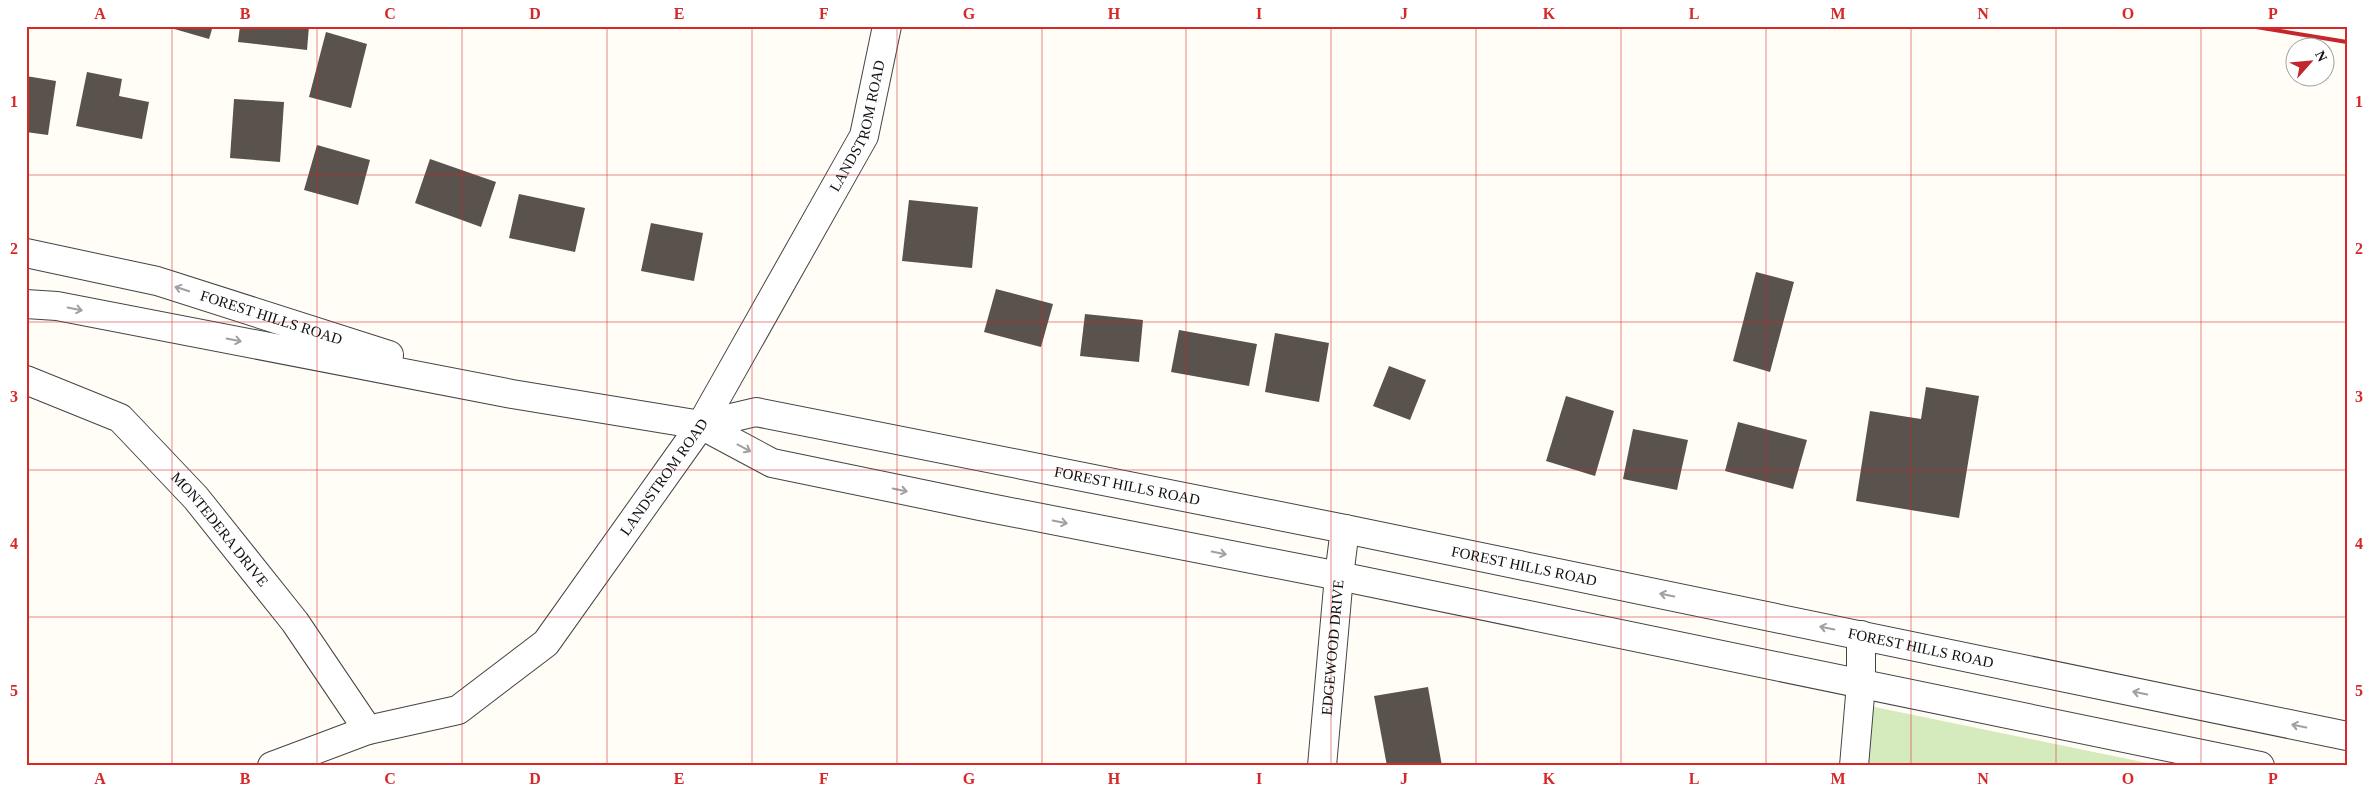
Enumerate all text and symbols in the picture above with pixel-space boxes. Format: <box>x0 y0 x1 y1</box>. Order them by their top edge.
text: A <box>94 5 106 22</box>
text: B <box>240 5 251 22</box>
text: C <box>384 5 396 22</box>
text: D <box>529 5 541 22</box>
text: E <box>674 5 684 22</box>
text: F <box>819 5 829 22</box>
text: G <box>963 5 976 22</box>
text: H <box>1108 5 1121 22</box>
text: I <box>1256 5 1262 22</box>
text: J <box>1400 5 1408 22</box>
text: K <box>1543 5 1556 22</box>
text: L <box>1689 5 1699 22</box>
text: M <box>1830 5 1846 22</box>
text: N <box>1977 5 1989 22</box>
text: O <box>2122 5 2134 22</box>
text: P <box>2268 5 2278 22</box>
north arrow <box>2286 38 2336 88</box>
text: N <box>2312 48 2330 64</box>
street label: LANDSTROM ROAD <box>826 59 888 194</box>
text: 1 <box>10 93 18 110</box>
text: 1 <box>2355 93 2363 110</box>
text: 2 <box>10 240 18 257</box>
text: 2 <box>2355 240 2363 257</box>
one-way arrow <box>174 284 190 293</box>
street label: FOREST HILLS ROAD <box>198 287 345 348</box>
one-way arrow <box>66 305 82 315</box>
one-way arrow <box>226 336 242 345</box>
text: 3 <box>10 388 18 405</box>
text: 3 <box>2355 388 2363 405</box>
street label: LANDSTROM ROAD <box>617 416 711 539</box>
one-way arrow <box>737 443 752 453</box>
street label: FOREST HILLS ROAD <box>1053 463 1202 508</box>
street label: MONTEDERA DRIVE <box>168 469 271 590</box>
one-way arrow <box>892 486 908 495</box>
one-way arrow <box>1051 517 1067 527</box>
text: 4 <box>10 535 18 552</box>
text: 4 <box>2355 535 2363 552</box>
street label: FOREST HILLS ROAD <box>1450 543 1599 589</box>
one-way arrow <box>1211 548 1227 558</box>
street label: EDGEWOOD DRIVE <box>1319 579 1347 716</box>
one-way arrow <box>1660 590 1676 600</box>
one-way arrow <box>1819 623 1835 632</box>
street label: FOREST HILLS ROAD <box>1847 625 1995 671</box>
text: 5 <box>10 682 18 699</box>
text: 5 <box>2355 682 2363 699</box>
one-way arrow <box>2132 688 2148 698</box>
one-way arrow <box>2291 721 2307 731</box>
text: A <box>94 770 106 787</box>
text: B <box>240 770 251 787</box>
text: C <box>384 770 396 787</box>
text: D <box>529 770 541 787</box>
text: E <box>674 770 684 787</box>
text: F <box>819 770 829 787</box>
text: G <box>963 770 976 787</box>
text: H <box>1108 770 1121 787</box>
text: I <box>1256 770 1262 787</box>
text: J <box>1400 770 1408 787</box>
text: K <box>1543 770 1556 787</box>
text: L <box>1689 770 1699 787</box>
text: M <box>1830 770 1846 787</box>
text: N <box>1977 770 1989 787</box>
text: O <box>2122 770 2134 787</box>
text: P <box>2268 770 2278 787</box>

